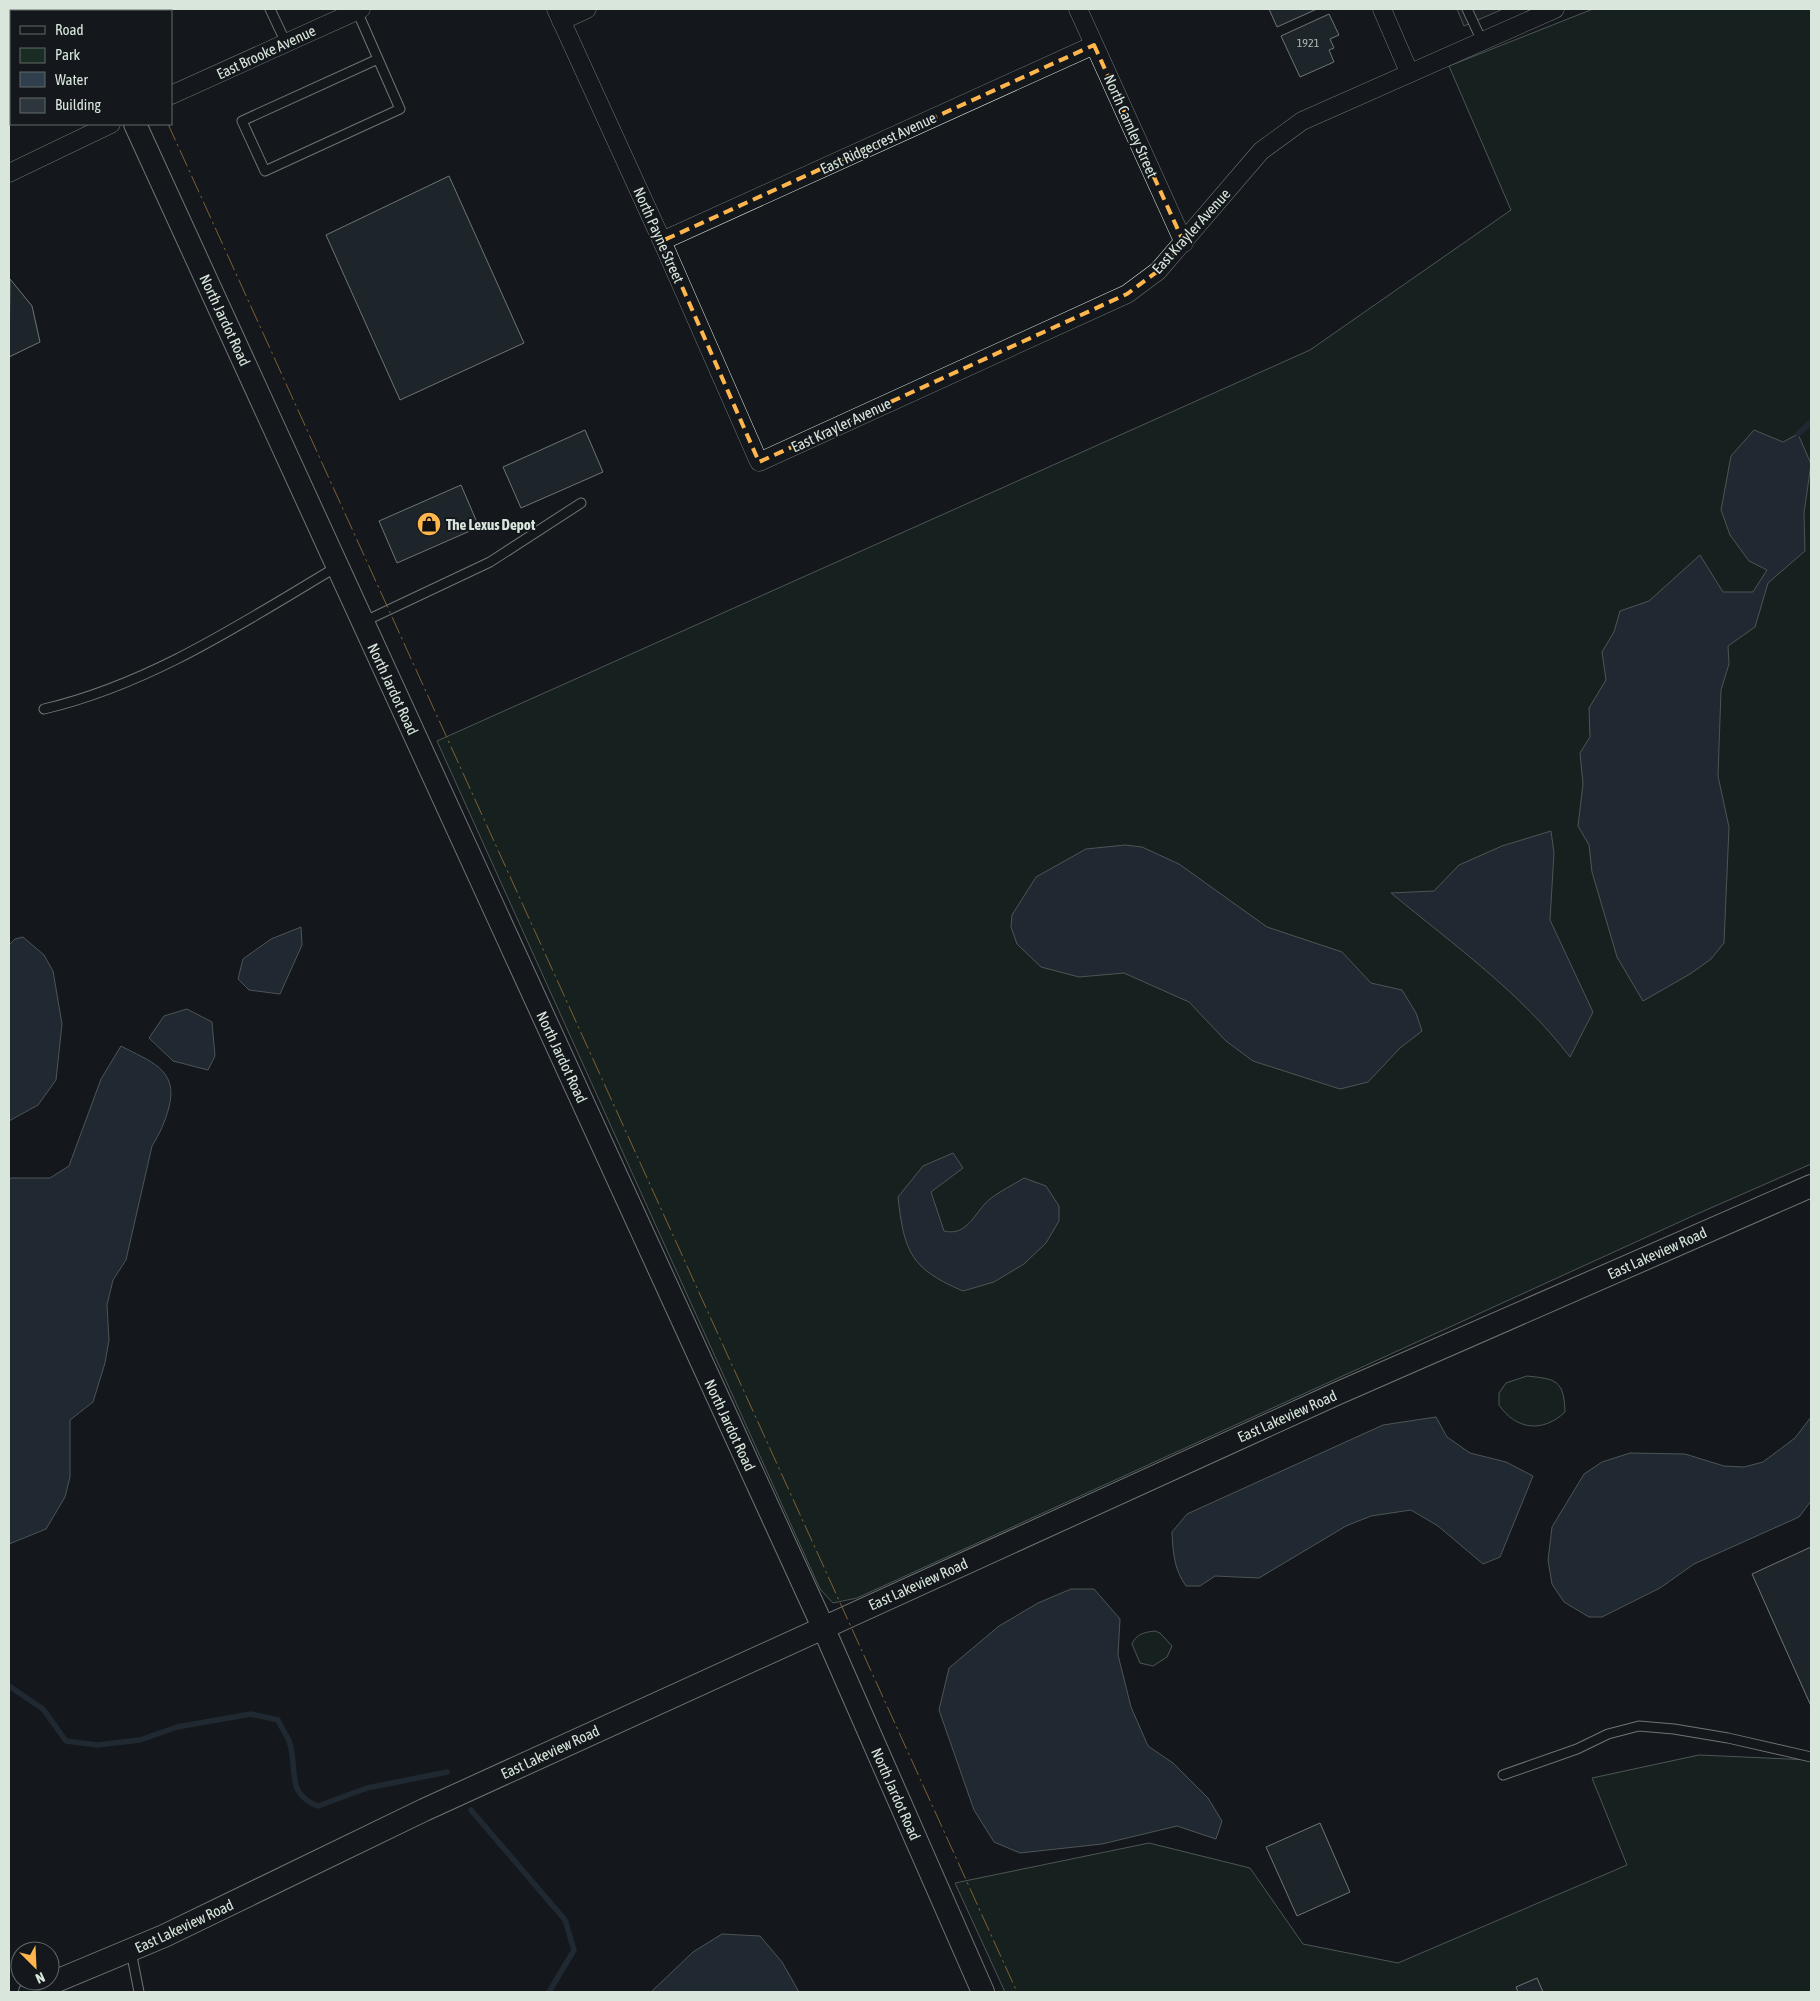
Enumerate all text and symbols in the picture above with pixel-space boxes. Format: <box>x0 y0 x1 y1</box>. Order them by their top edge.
legend <box>10 10 172 125</box>
text: Road <box>55 21 84 38</box>
street label: East Brooke Avenue <box>214 22 318 82</box>
house number: 1921 <box>1297 36 1320 50</box>
text: Park <box>55 46 80 63</box>
text: Water <box>55 71 88 88</box>
street label: North Carnley Street <box>1101 72 1161 180</box>
text: Building <box>55 96 101 113</box>
street label: East Ridgecrest Avenue <box>817 109 939 177</box>
street label: North Payne Street <box>630 184 688 286</box>
street label: East Krayler Avenue <box>1148 185 1234 277</box>
street label: North Jardot Road <box>196 271 254 369</box>
street label: East Krayler Avenue <box>788 394 894 456</box>
shop icon: The Lexus Depot <box>416 511 442 537</box>
place label: The Lexus Depot <box>446 516 536 533</box>
street label: North Jardot Road <box>364 640 422 738</box>
street label: North Jardot Road <box>533 1008 591 1106</box>
street label: East Lakeview Road <box>1605 1224 1709 1282</box>
street label: North Jardot Road <box>701 1376 759 1474</box>
street label: East Lakeview Road <box>1235 1387 1339 1445</box>
street label: East Lakeview Road <box>866 1555 970 1613</box>
street label: East Lakeview Road <box>498 1722 602 1782</box>
street label: North Jardot Road <box>868 1745 924 1843</box>
street label: East Lakeview Road <box>132 1896 236 1956</box>
north arrow <box>10 1941 60 1991</box>
text: N <box>33 1969 47 1987</box>

